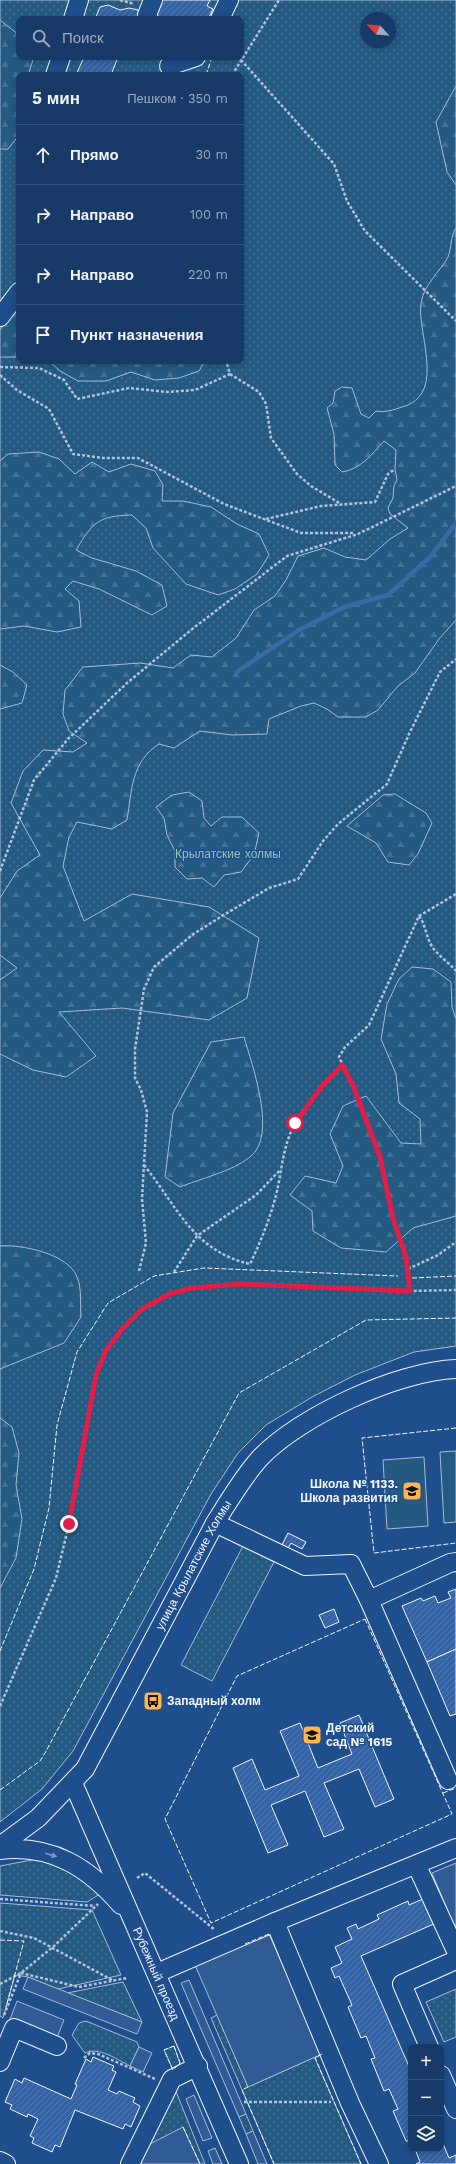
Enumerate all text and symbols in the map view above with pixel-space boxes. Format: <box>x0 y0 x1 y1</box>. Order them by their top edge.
north arrow <box>360 12 396 48</box>
search box <box>16 16 244 60</box>
icon: search <box>30 27 52 49</box>
text: Поиск <box>62 29 104 47</box>
text: 5 мин <box>32 88 80 108</box>
text: Пешком · 350 m <box>127 91 228 106</box>
icon: ahead <box>32 144 54 166</box>
text: Прямо <box>70 146 119 164</box>
text: 30 m <box>196 147 228 162</box>
icon: right <box>32 204 54 226</box>
text: Направо <box>70 206 134 224</box>
text: 100 m <box>190 207 228 222</box>
icon: right <box>32 264 54 286</box>
text: Направо <box>70 266 134 284</box>
text: 220 m <box>188 267 228 282</box>
icon: arrive <box>32 324 54 346</box>
text: Пункт назначения <box>70 326 203 344</box>
park label: Крылатские холмы <box>175 847 281 861</box>
route start <box>286 1114 304 1132</box>
place label: Школа № 1133. Школа развития <box>300 1477 398 1505</box>
school or university icon: Школа № 1133. Школа развития <box>401 1480 423 1502</box>
street label: улица Крылатские Холмы <box>153 1498 234 1632</box>
route end <box>60 1515 78 1533</box>
bus stop icon: Западный холм <box>142 1690 164 1712</box>
place label: Западный холм <box>167 1694 261 1708</box>
place label: Детский сад № 1615 <box>326 1721 392 1749</box>
school or university icon: Детский сад № 1615 <box>301 1724 323 1746</box>
one-way arrow <box>45 1852 57 1858</box>
street label: Рубежный проезд <box>130 1925 182 2022</box>
map controls <box>408 2044 444 2152</box>
button: + <box>408 2044 444 2080</box>
button: − <box>408 2080 444 2116</box>
button: layers <box>408 2116 444 2152</box>

